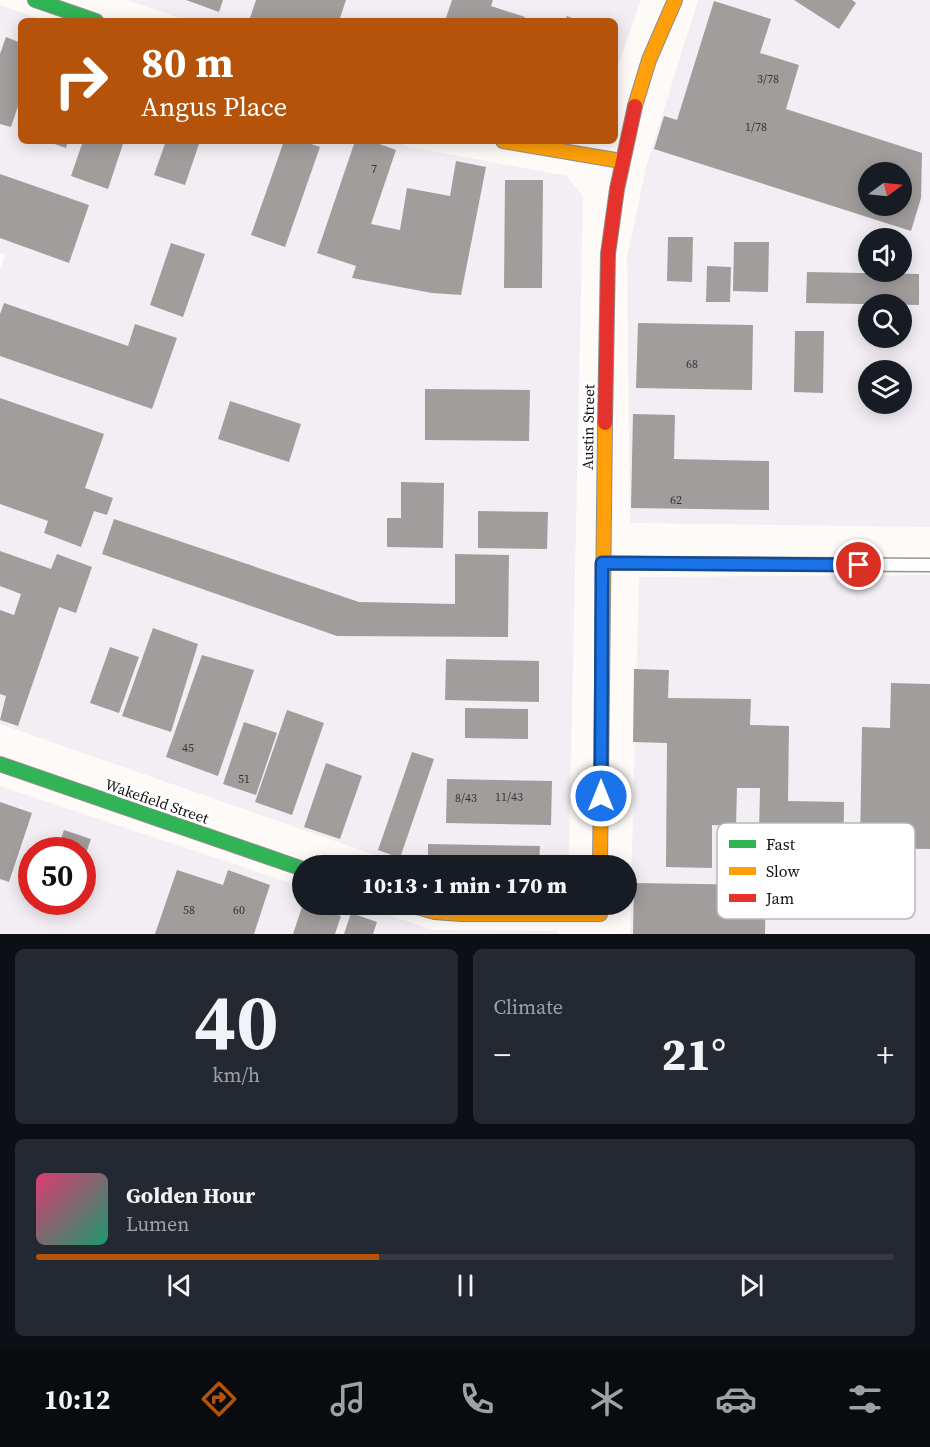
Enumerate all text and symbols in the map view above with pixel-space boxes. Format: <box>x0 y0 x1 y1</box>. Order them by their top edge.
text: 80 m <box>141 33 234 91</box>
icon: right <box>42 42 120 120</box>
house number: 3/78 <box>757 71 779 87</box>
text: Angus Place <box>141 88 287 125</box>
house number: 1/78 <box>745 119 767 135</box>
house number: 7 <box>371 161 377 177</box>
north arrow <box>858 162 912 216</box>
map controls <box>858 162 912 414</box>
button: sound <box>858 228 912 282</box>
button: search <box>858 294 912 348</box>
house number: 68 <box>686 356 698 372</box>
button: layers <box>858 360 912 414</box>
street label: Austin Street <box>577 384 599 470</box>
house number: 62 <box>670 492 682 508</box>
pin <box>833 539 884 590</box>
icon: arrive <box>842 548 875 581</box>
house number: 45 <box>182 740 194 756</box>
position arrow <box>569 764 633 828</box>
house number: 51 <box>238 771 250 787</box>
street label: Wakefield Street <box>102 773 212 829</box>
house number: 11/43 <box>495 789 523 805</box>
house number: 8/43 <box>455 790 477 806</box>
legend <box>717 823 915 919</box>
text: Fast <box>766 833 796 855</box>
speed limit sign: 50 <box>18 837 96 915</box>
text: Slow <box>766 860 801 882</box>
text: 10:13 · 1 min · 170 m <box>362 870 567 900</box>
text: Jam <box>765 887 794 909</box>
house number: 58 <box>183 902 195 918</box>
house number: 60 <box>233 902 245 918</box>
text: 40 <box>194 968 279 1075</box>
text: Climate <box>494 993 563 1021</box>
text: 21° <box>662 1023 726 1085</box>
text: − <box>494 1032 511 1077</box>
text: + <box>876 1032 894 1077</box>
text: km/h <box>212 1061 260 1089</box>
text: Golden Hour <box>126 1180 255 1210</box>
text: Lumen <box>126 1210 189 1238</box>
icon: previous <box>163 1269 196 1302</box>
icon: pause <box>449 1269 482 1302</box>
icon: next <box>735 1269 768 1302</box>
icon: directions <box>198 1378 240 1420</box>
icon: music <box>327 1378 369 1420</box>
icon: phone <box>456 1378 498 1420</box>
icon: climate <box>586 1378 628 1420</box>
icon: car <box>715 1378 757 1420</box>
icon: filters <box>844 1378 886 1420</box>
text: 10:12 <box>44 1381 110 1418</box>

